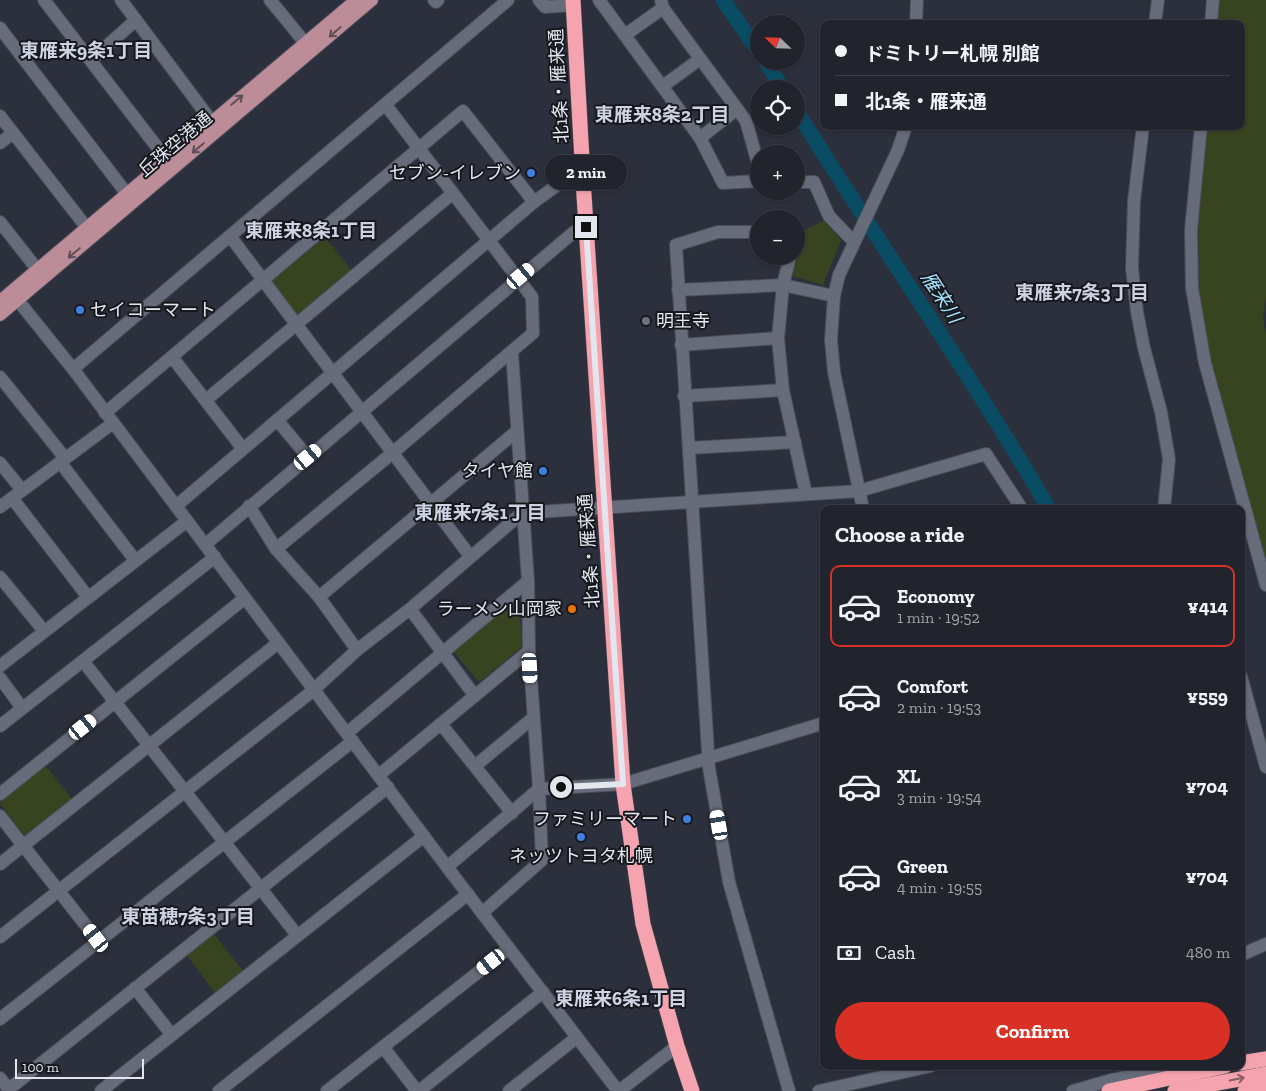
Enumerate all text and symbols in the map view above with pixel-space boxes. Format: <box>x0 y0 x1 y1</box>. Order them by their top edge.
north arrow <box>750 15 805 70</box>
map controls <box>750 15 805 265</box>
one-way arrow <box>329 26 342 37</box>
street label: 北1条・雁来通 <box>545 28 573 144</box>
district label: 東雁来9条1丁目 <box>20 39 152 62</box>
text: ドミトリー札幌 別館 <box>865 42 1040 65</box>
button: locate <box>750 80 805 135</box>
text: 北1条・雁来通 <box>865 90 987 113</box>
one-way arrow <box>231 94 244 106</box>
district label: 東雁来8条2丁目 <box>595 103 729 126</box>
street label: 丘珠空港通 <box>133 107 217 181</box>
one-way arrow <box>192 142 205 153</box>
button: + <box>750 145 805 200</box>
callout: 2 min <box>545 154 627 190</box>
place label: セブン-イレブン <box>389 162 521 184</box>
text: 2 min <box>566 163 606 182</box>
marker: セブン-イレブン <box>525 167 537 179</box>
button: − <box>750 210 805 265</box>
route end <box>575 216 597 238</box>
district label: 東雁来8条1丁目 <box>245 219 377 242</box>
one-way arrow <box>67 247 80 258</box>
car <box>504 261 537 291</box>
water label: 雁来川 <box>916 267 968 329</box>
district label: 東雁来7条3丁目 <box>1015 281 1149 304</box>
place label: セイコーマート <box>90 299 216 321</box>
marker: セイコーマート <box>74 304 86 316</box>
place label: 明王寺 <box>656 310 710 332</box>
marker: 明王寺 <box>640 315 652 327</box>
car <box>291 442 324 472</box>
place label: タイヤ館 <box>462 460 533 482</box>
marker: タイヤ館 <box>537 465 549 477</box>
street label: 北1条・雁来通 <box>574 493 604 609</box>
district label: 東雁来7条1丁目 <box>414 501 546 524</box>
text: Choose a ride <box>835 521 965 548</box>
icon: car <box>837 584 882 629</box>
text: Economy <box>897 585 975 608</box>
text: ¥414 <box>1187 595 1228 618</box>
place label: ラーメン山岡家 <box>437 598 562 620</box>
marker: ラーメン山岡家 <box>566 603 578 615</box>
text: 1 min · 19:52 <box>897 608 980 627</box>
car <box>521 653 538 683</box>
icon: car <box>837 674 882 719</box>
text: Comfort <box>897 675 968 698</box>
text: ¥559 <box>1187 685 1228 708</box>
text: 2 min · 19:53 <box>897 698 981 717</box>
car <box>66 712 99 742</box>
icon: car <box>837 764 882 809</box>
text: XL <box>897 765 920 788</box>
text: ¥704 <box>1186 775 1228 798</box>
route start <box>550 776 572 798</box>
text: 3 min · 19:54 <box>897 788 982 807</box>
place label: ファミリーマート <box>533 808 677 830</box>
car <box>709 809 728 841</box>
marker: ファミリーマート <box>681 813 693 825</box>
marker: ネッツトヨタ札幌 <box>575 831 587 843</box>
place label: ネッツトヨタ札幌 <box>509 845 653 867</box>
icon: car <box>837 854 882 899</box>
text: Green <box>897 855 948 878</box>
text: ¥704 <box>1186 865 1228 888</box>
text: 4 min · 19:55 <box>897 878 982 897</box>
district label: 東苗穂7条3丁目 <box>121 905 255 928</box>
car <box>80 922 111 954</box>
icon: cash <box>835 939 863 967</box>
text: Cash <box>875 941 915 964</box>
text: 480 m <box>1186 943 1230 962</box>
car <box>474 947 507 977</box>
district label: 東雁来6条1丁目 <box>555 987 687 1010</box>
button: Confirm <box>835 1002 1230 1060</box>
scale bar <box>15 1056 144 1079</box>
text: 100 m <box>22 1059 59 1076</box>
one-way arrow <box>1229 1074 1245 1083</box>

